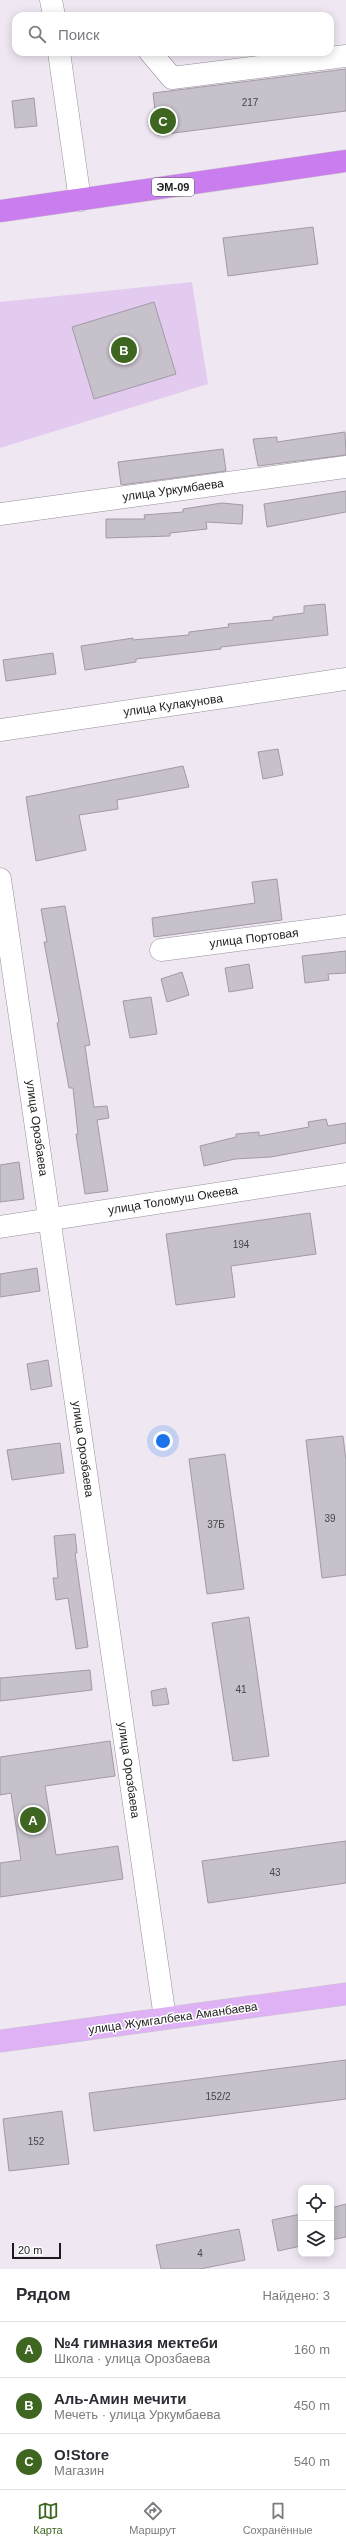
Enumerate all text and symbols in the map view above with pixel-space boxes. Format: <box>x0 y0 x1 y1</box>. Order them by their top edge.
search box <box>12 12 334 56</box>
icon: search <box>26 23 48 45</box>
text: Поиск <box>58 26 100 43</box>
house number: 217 <box>242 97 259 108</box>
pin: C <box>150 106 176 136</box>
road number: ЭМ-09 <box>152 178 194 196</box>
pin: B <box>111 335 137 365</box>
street label: улица Уркумбаева <box>121 476 225 504</box>
street label: улица Кулакунова <box>122 691 224 719</box>
street label: улица Портовая <box>209 926 299 950</box>
street label: улица Орозбаева <box>23 1079 51 1177</box>
street label: улица Толомуш Океева <box>107 1183 239 1217</box>
house number: 194 <box>233 1239 250 1250</box>
street label: улица Орозбаева <box>69 1400 97 1498</box>
your location <box>153 1431 173 1451</box>
house number: 39 <box>324 1513 336 1524</box>
house number: 37Б <box>207 1519 225 1530</box>
house number: 41 <box>235 1684 247 1695</box>
street label: улица Орозбаева <box>115 1721 143 1819</box>
pin: A <box>20 1805 46 1835</box>
house number: 43 <box>269 1867 281 1878</box>
street label: улица Жумгалбека Аманбаева <box>88 1999 259 2037</box>
house number: 152/2 <box>205 2091 231 2102</box>
house number: 152 <box>28 2136 45 2147</box>
map controls <box>298 2185 334 2257</box>
button: locate <box>298 2185 334 2221</box>
button: layers <box>298 2221 334 2257</box>
scale bar <box>12 2241 61 2260</box>
text: 20 m <box>18 2244 42 2256</box>
house number: 4 <box>197 2248 203 2259</box>
text: Рядом <box>16 2285 71 2304</box>
text: Найдено: 3 <box>262 2288 330 2303</box>
text: №4 гимназия мектеби <box>54 2334 218 2351</box>
text: A <box>24 2342 34 2357</box>
text: 160 m <box>294 2342 330 2357</box>
text: Школа · улица Орозбаева <box>54 2351 210 2366</box>
text: Аль-Амин мечити <box>54 2390 187 2407</box>
text: B <box>24 2398 34 2413</box>
text: 450 m <box>294 2398 330 2413</box>
text: Мечеть · улица Уркумбаева <box>54 2407 220 2422</box>
text: O!Store <box>54 2446 109 2463</box>
text: C <box>24 2454 34 2469</box>
text: 540 m <box>294 2454 330 2469</box>
text: Магазин <box>54 2463 104 2478</box>
tab: Карта <box>33 2500 63 2536</box>
tab: Маршрут <box>129 2500 176 2536</box>
tab: Сохранённые <box>243 2500 313 2536</box>

